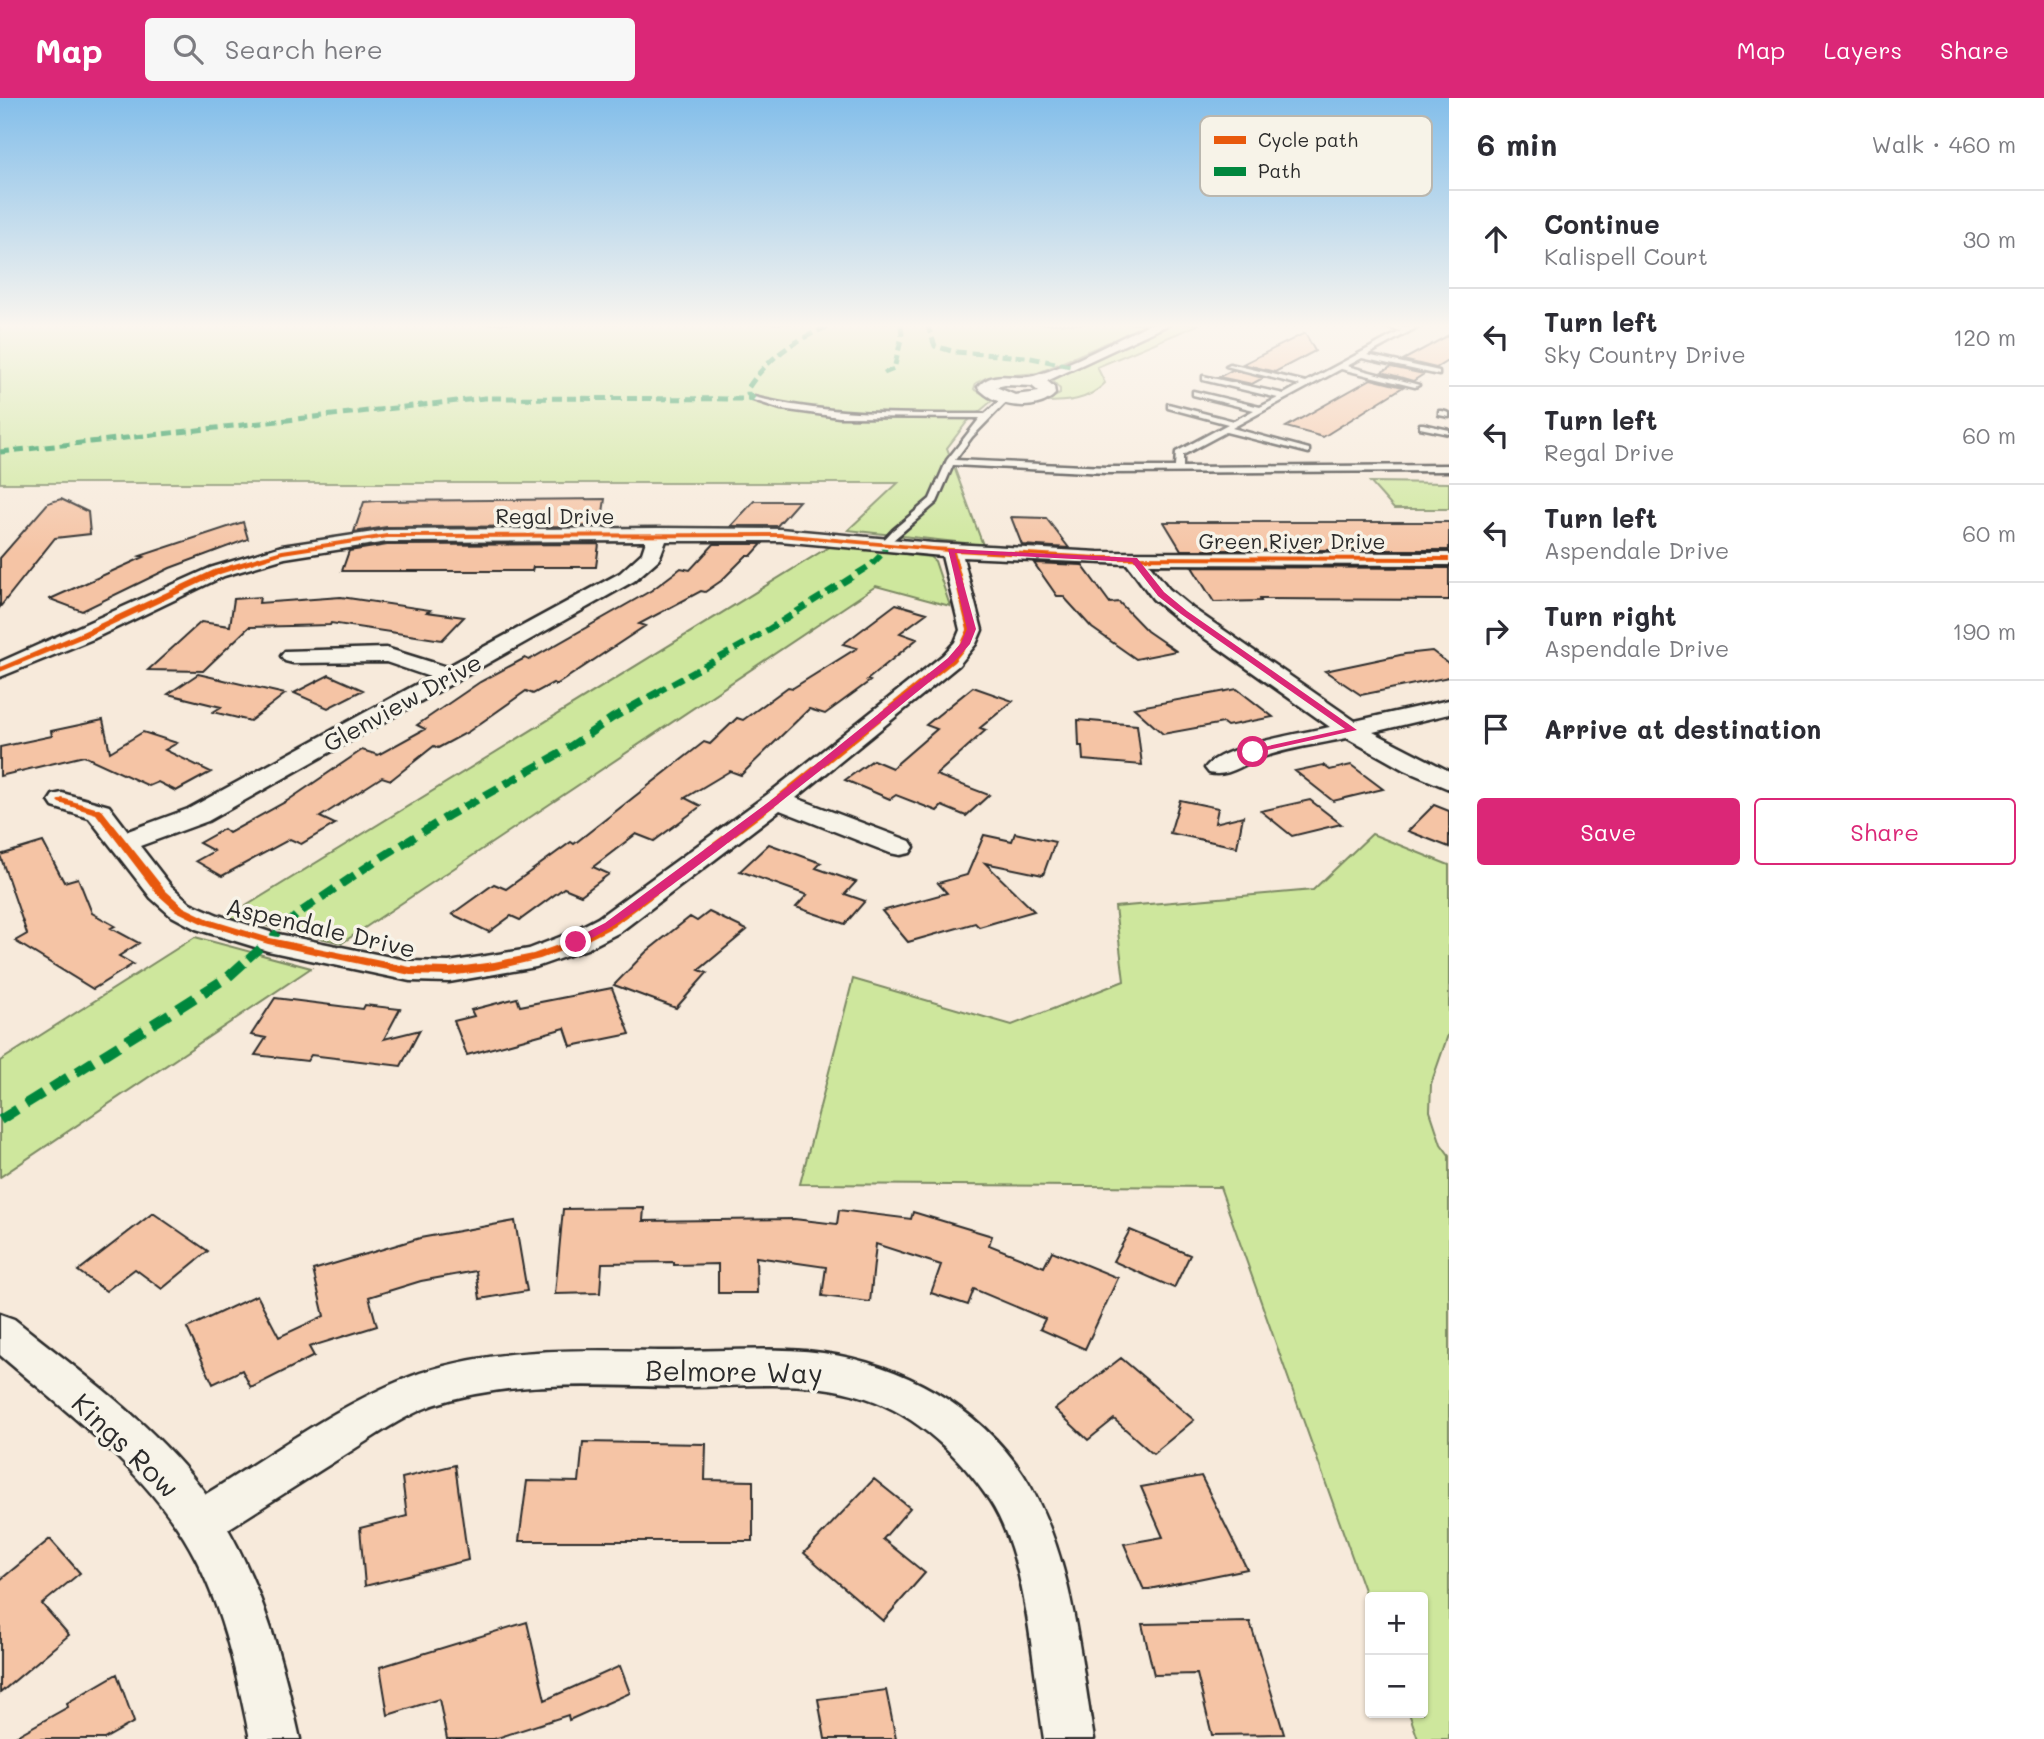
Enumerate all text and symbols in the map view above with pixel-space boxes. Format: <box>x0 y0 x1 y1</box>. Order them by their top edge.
search box <box>145 18 635 81</box>
text: Map <box>35 28 103 71</box>
icon: search <box>169 30 207 68</box>
text: Search here <box>225 32 383 66</box>
text: Map <box>1737 34 1785 65</box>
text: Layers <box>1823 34 1902 65</box>
text: Share <box>1940 34 2009 65</box>
legend <box>1200 116 1432 196</box>
text: 6 min <box>1477 124 1557 164</box>
text: Cycle path <box>1258 127 1358 152</box>
text: Walk · 460 m <box>1871 129 2016 159</box>
text: Path <box>1258 158 1301 183</box>
text: Continue <box>1544 207 1660 241</box>
icon: ahead <box>1477 220 1515 258</box>
text: 30 m <box>1963 224 2016 254</box>
text: Kalispell Court <box>1544 241 1708 271</box>
text: Turn left <box>1544 305 1657 339</box>
icon: left <box>1477 318 1515 356</box>
text: 120 m <box>1953 322 2016 352</box>
text: Sky Country Drive <box>1544 339 1746 369</box>
text: Turn left <box>1544 403 1657 437</box>
icon: left <box>1477 416 1515 454</box>
text: 60 m <box>1962 420 2016 450</box>
text: Regal Drive <box>1544 437 1675 467</box>
text: Turn left <box>1544 501 1657 535</box>
street label: Regal Drive <box>495 502 615 529</box>
icon: left <box>1477 514 1515 552</box>
text: 60 m <box>1962 518 2016 548</box>
street label: Green River Drive <box>1198 527 1386 554</box>
text: Aspendale Drive <box>1544 535 1729 565</box>
text: Turn right <box>1544 599 1677 633</box>
icon: right <box>1477 612 1515 650</box>
text: 190 m <box>1952 616 2016 646</box>
text: Aspendale Drive <box>1544 633 1729 663</box>
street label: Glenview Drive <box>317 646 487 758</box>
icon: arrive <box>1477 710 1515 748</box>
text: Arrive at destination <box>1544 712 1821 746</box>
route start <box>1237 736 1268 767</box>
button: Save <box>1477 798 1740 865</box>
button: Share <box>1754 798 2016 865</box>
street label: Aspendale Drive <box>223 890 419 964</box>
route end <box>560 926 591 957</box>
street label: Belmore Way <box>645 1351 823 1391</box>
street label: Kings Row <box>65 1385 187 1505</box>
map controls <box>1365 1592 1428 1718</box>
button: + <box>1365 1592 1428 1655</box>
button: − <box>1365 1655 1428 1718</box>

